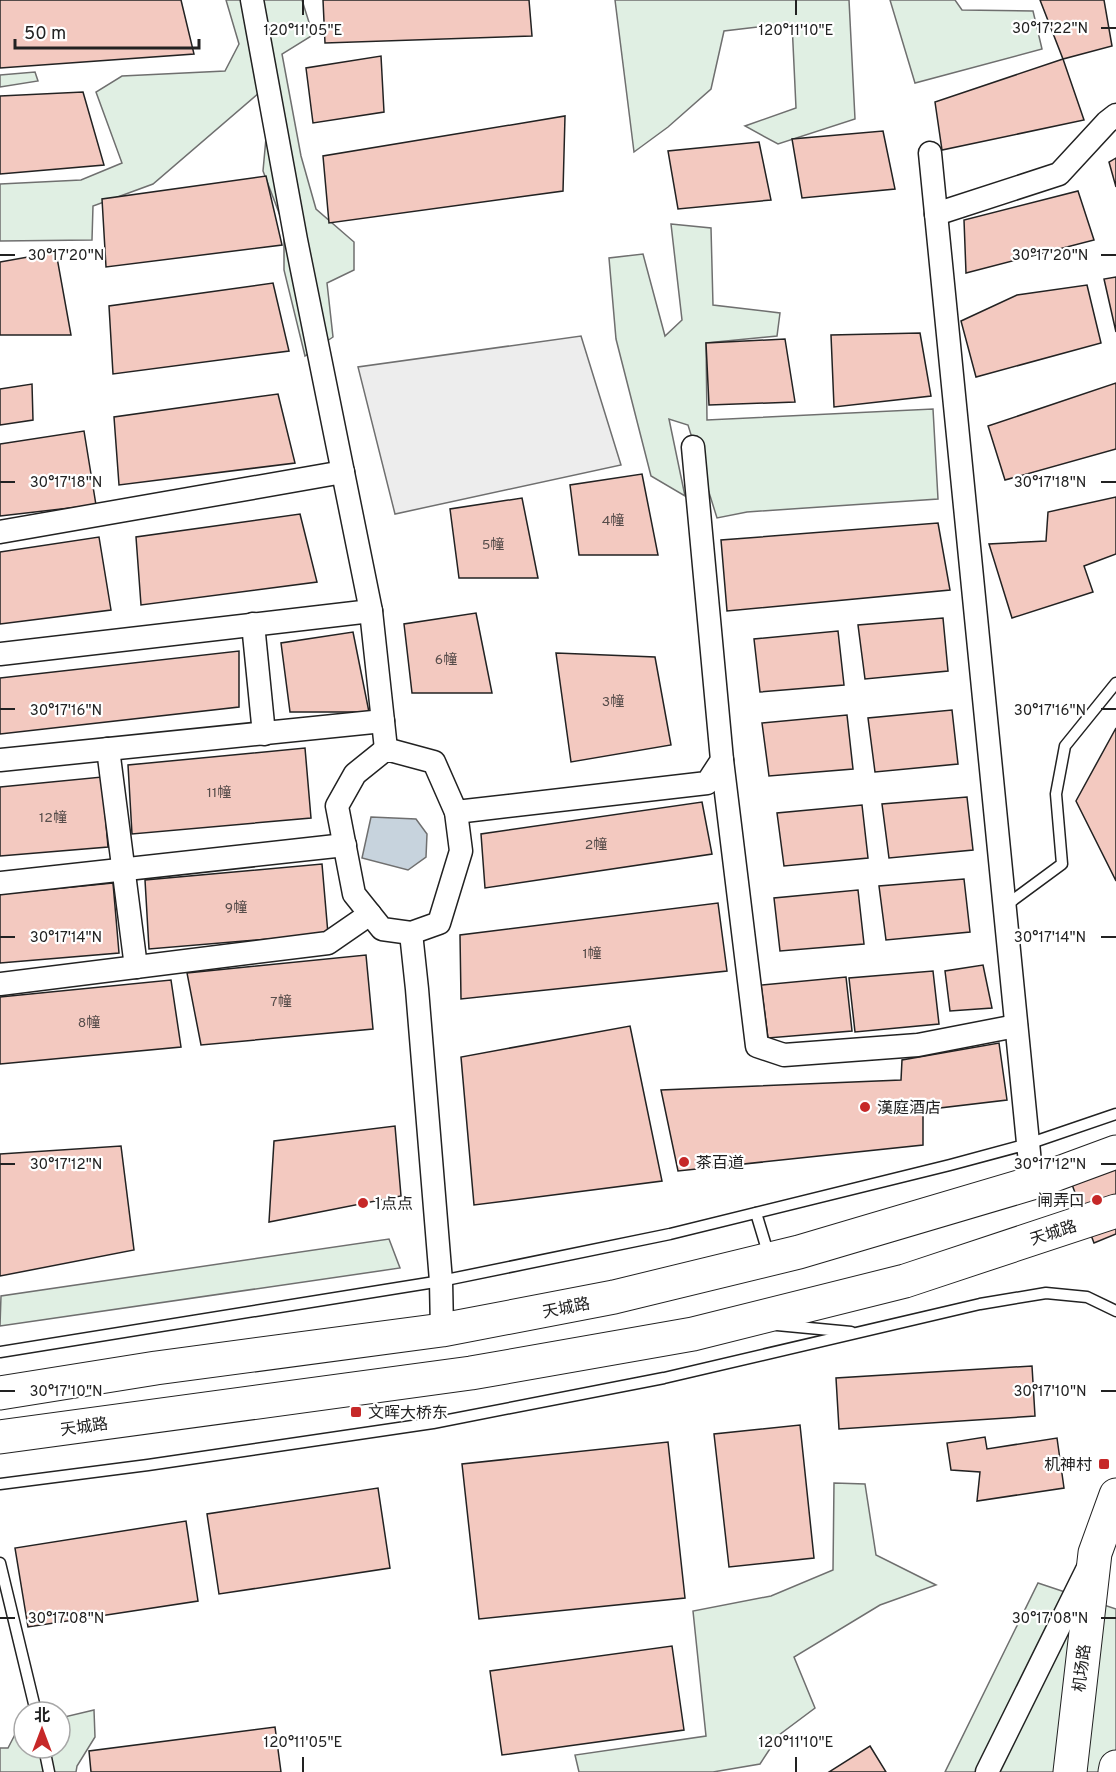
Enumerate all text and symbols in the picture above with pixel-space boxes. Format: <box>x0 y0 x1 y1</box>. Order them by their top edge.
scale bar <box>15 12 200 50</box>
text: 30°17'22"N <box>1012 20 1088 39</box>
text: 120°11'05"E <box>264 22 342 41</box>
text: 120°11'10"E <box>758 22 834 41</box>
text: 50 m <box>24 23 66 46</box>
text: 30°17'20"N <box>28 247 104 266</box>
text: 30°17'20"N <box>1012 247 1088 266</box>
text: 30°17'18"N <box>30 474 102 493</box>
text: 30°17'18"N <box>1014 474 1086 493</box>
house number: 4幢 <box>602 512 624 530</box>
house number: 5幢 <box>482 536 504 554</box>
house number: 6幢 <box>435 651 457 669</box>
house number: 3幢 <box>602 693 624 711</box>
text: 30°17'16"N <box>30 702 102 721</box>
text: 30°17'16"N <box>1014 702 1086 721</box>
house number: 11幢 <box>207 784 231 802</box>
house number: 12幢 <box>39 809 67 827</box>
house number: 2幢 <box>585 836 607 854</box>
house number: 9幢 <box>225 899 247 917</box>
text: 30°17'14"N <box>30 929 102 948</box>
text: 30°17'14"N <box>1014 929 1086 948</box>
house number: 1幢 <box>582 945 602 963</box>
house number: 7幢 <box>270 993 292 1011</box>
house number: 8幢 <box>78 1014 100 1032</box>
place label: 漢庭酒店 <box>877 1099 941 1119</box>
marker: 漢庭酒店 <box>858 1100 872 1114</box>
place label: 茶百道 <box>696 1154 744 1174</box>
marker: 茶百道 <box>677 1155 691 1169</box>
text: 30°17'12"N <box>30 1156 102 1175</box>
text: 30°17'12"N <box>1014 1156 1086 1175</box>
place label: 闸弄口 <box>1037 1192 1085 1212</box>
marker: 闸弄口 <box>1090 1193 1104 1207</box>
place label: 1点点 <box>375 1195 413 1215</box>
marker: 1点点 <box>356 1196 370 1210</box>
street label: 天城路 <box>1028 1217 1080 1251</box>
street label: 天城路 <box>541 1295 592 1323</box>
text: 30°17'10"N <box>29 1383 103 1402</box>
text: 30°17'10"N <box>1013 1383 1087 1402</box>
place label: 文晖大桥东 <box>368 1404 448 1424</box>
marker: 文晖大桥东 <box>349 1405 363 1419</box>
street label: 天城路 <box>59 1415 109 1441</box>
place label: 机神村 <box>1044 1456 1092 1476</box>
marker: 机神村 <box>1097 1457 1111 1471</box>
text: 30°17'08"N <box>28 1610 104 1629</box>
text: 30°17'08"N <box>1012 1610 1088 1629</box>
street label: 机场路 <box>1070 1643 1096 1693</box>
north arrow <box>12 1700 72 1760</box>
text: 北 <box>34 1707 50 1727</box>
text: 120°11'05"E <box>264 1734 342 1753</box>
text: 120°11'10"E <box>758 1734 834 1753</box>

